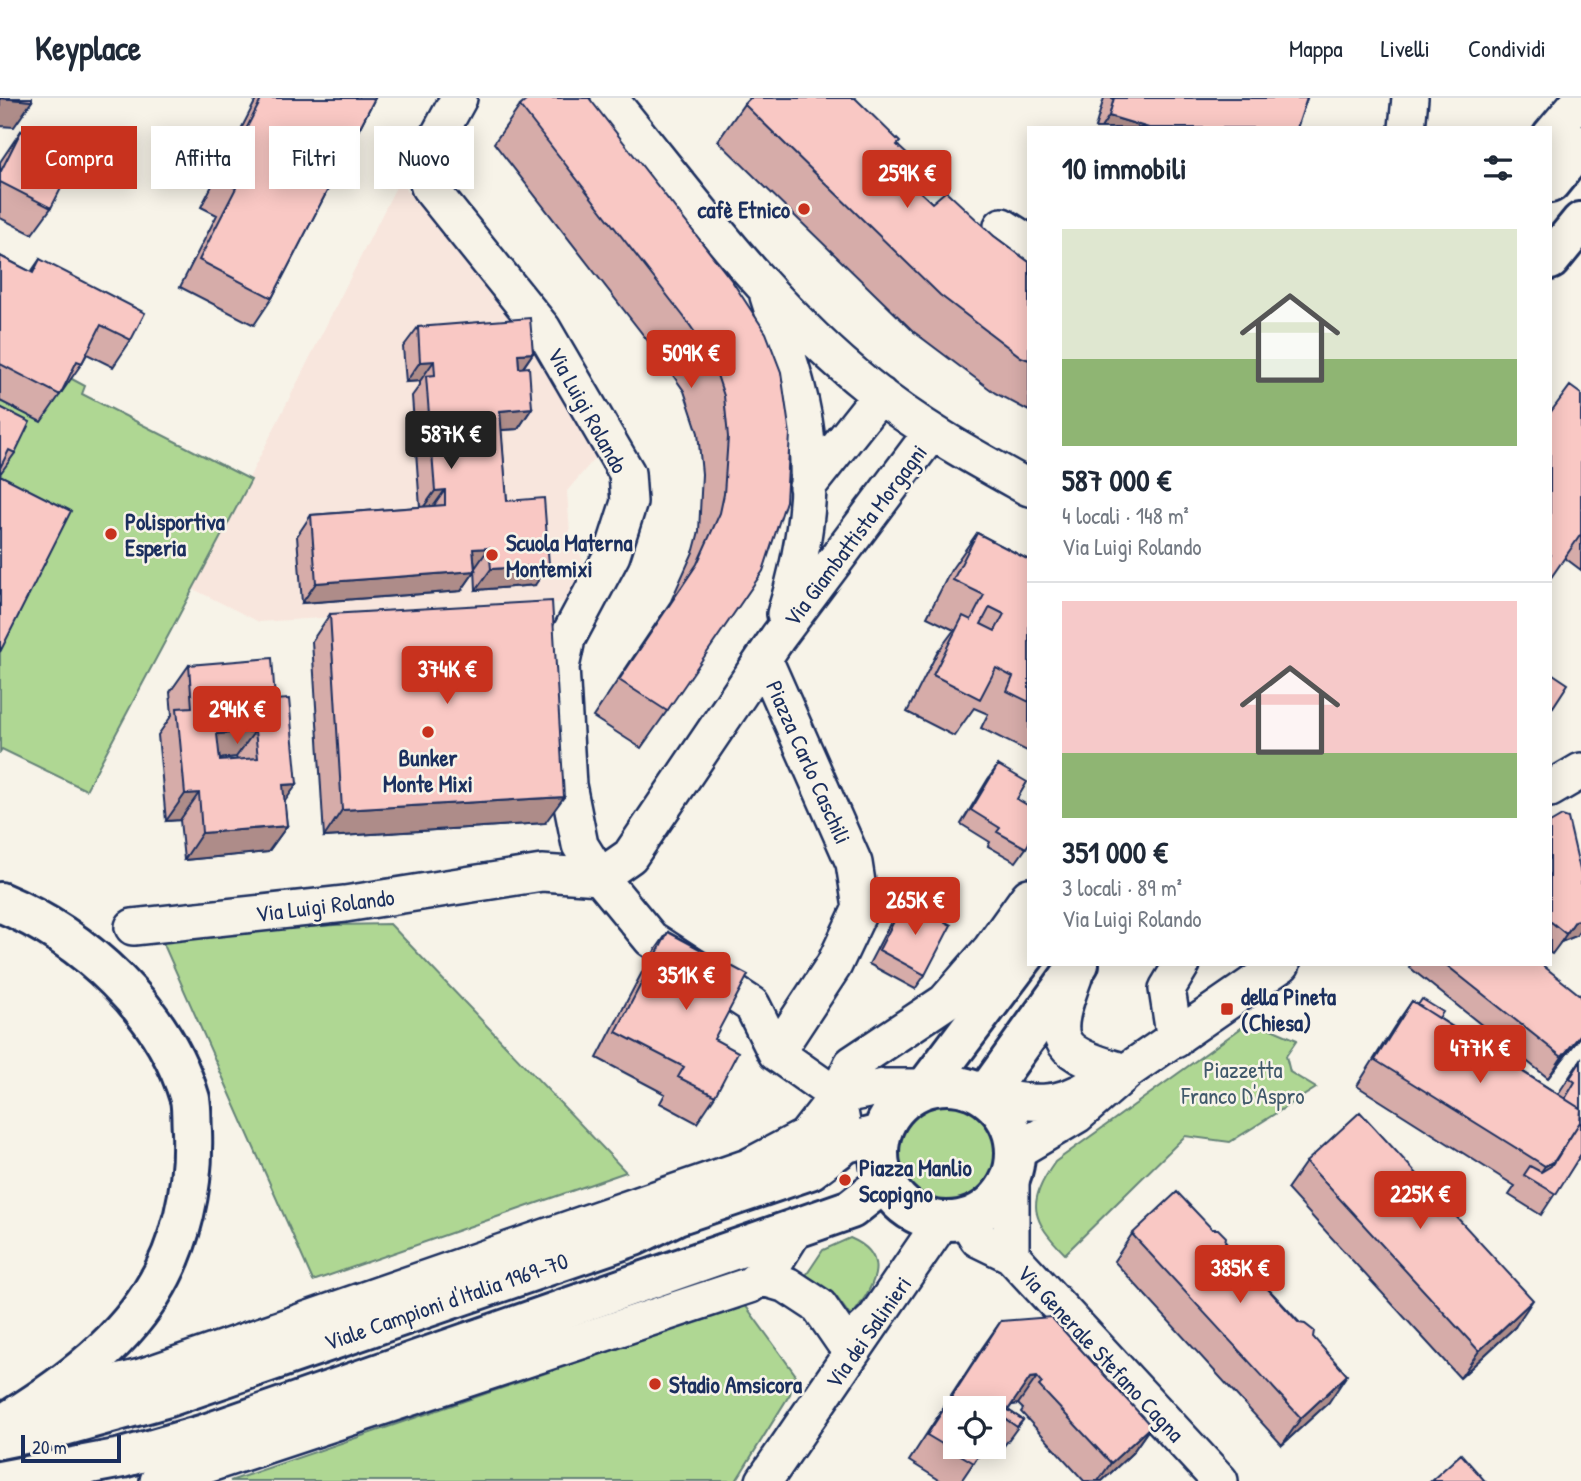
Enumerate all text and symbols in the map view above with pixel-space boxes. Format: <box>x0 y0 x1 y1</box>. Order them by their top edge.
text: Keyplace <box>35 26 141 70</box>
text: Mappa <box>1289 32 1343 64</box>
text: Livelli <box>1381 32 1430 64</box>
text: Condividi <box>1468 32 1546 64</box>
chip: Compra <box>21 126 137 189</box>
chip: Affitta <box>151 126 255 189</box>
chip: Filtri <box>269 126 360 189</box>
chip: Nuovo <box>374 126 474 189</box>
text: 10 immobili <box>1062 148 1187 188</box>
icon: filters <box>1479 149 1517 187</box>
pin: 259K € <box>850 150 964 210</box>
text: 259K € <box>878 157 936 188</box>
place label: cafè Etnico <box>698 194 791 225</box>
marker: cafè Etnico <box>796 201 812 217</box>
icon: home <box>1227 275 1353 401</box>
pin: 509K € <box>634 330 748 390</box>
text: 509K € <box>663 337 719 368</box>
street label: Via Luigi Rolando <box>541 342 635 478</box>
pin: 587K € <box>394 412 508 471</box>
text: 587K € <box>421 418 481 449</box>
street label: Via Giambattista Morgagni <box>776 438 934 632</box>
text: 587 000 € <box>1062 460 1171 500</box>
text: 4 locali · 148 m² <box>1062 500 1189 531</box>
place label: Polisportiva Esperia <box>125 506 225 564</box>
marker: Polisportiva Esperia <box>103 526 119 542</box>
place label: Scuola Materna Montemixi <box>506 527 632 584</box>
text: Via Luigi Rolando <box>1062 531 1201 562</box>
marker: Scuola Materna Montemixi <box>484 547 500 563</box>
pin: 374K € <box>390 646 504 706</box>
icon: home <box>1227 647 1353 773</box>
text: 374K € <box>418 653 476 684</box>
street label: Piazza Carlo Caschili <box>759 675 859 849</box>
pin: 294K € <box>180 686 294 746</box>
text: 294K € <box>209 693 265 724</box>
marker: Bunker Monte Mixi <box>420 724 436 740</box>
place label: Bunker Monte Mixi <box>383 742 473 799</box>
text: 351 000 € <box>1062 832 1168 872</box>
text: 3 locali · 89 m² <box>1062 872 1182 903</box>
pin: 265K € <box>858 878 972 937</box>
street label: Via Luigi Rolando <box>254 881 396 929</box>
text: 265K € <box>886 884 944 915</box>
text: Via Luigi Rolando <box>1062 903 1201 934</box>
pin: 351K € <box>629 953 743 1012</box>
text: 351K € <box>658 959 714 990</box>
place label: della Pineta (Chiesa) <box>1241 981 1336 1038</box>
marker: della Pineta (Chiesa) <box>1219 1001 1235 1017</box>
pin: 477K € <box>1423 1026 1537 1085</box>
text: 477K € <box>1450 1032 1510 1063</box>
park label: Piazzetta Franco D'Aspro <box>1180 1054 1305 1111</box>
place label: Piazza Manlio Scopigno <box>859 1152 973 1210</box>
marker: Piazza Manlio Scopigno <box>837 1172 853 1188</box>
pin: 225K € <box>1363 1172 1477 1231</box>
text: 225K € <box>1390 1178 1450 1209</box>
street label: Viale Campioni d'Italia 1969-70 <box>320 1245 572 1357</box>
pin: 385K € <box>1183 1246 1297 1305</box>
text: 385K € <box>1211 1252 1269 1283</box>
street label: Via Generale Stefano Cagna <box>1011 1258 1191 1448</box>
street label: Via dei Salinieri <box>818 1270 918 1394</box>
place label: Stadio Amsicora <box>669 1369 802 1400</box>
marker: Stadio Amsicora <box>647 1376 663 1392</box>
map controls <box>943 1396 1006 1459</box>
button: locate <box>943 1396 1006 1459</box>
scale bar <box>21 1432 121 1464</box>
text: 20 m <box>32 1434 67 1460</box>

